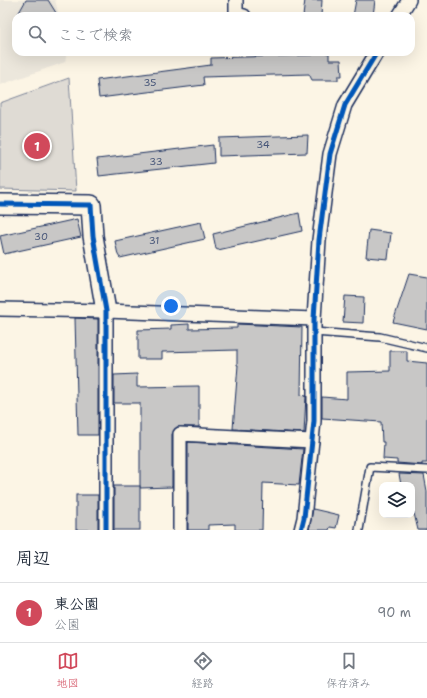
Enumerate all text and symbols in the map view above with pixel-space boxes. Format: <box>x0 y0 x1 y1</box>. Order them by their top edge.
search box <box>12 12 415 56</box>
icon: search <box>26 23 48 45</box>
text: ここで検索 <box>58 25 133 45</box>
house number: 35 <box>144 76 156 89</box>
pin: 1 <box>24 131 50 161</box>
house number: 34 <box>256 138 270 151</box>
house number: 33 <box>149 155 163 168</box>
house number: 30 <box>34 230 48 243</box>
house number: 31 <box>149 234 159 247</box>
your location <box>161 296 181 316</box>
map controls <box>379 482 415 518</box>
button: layers <box>379 482 415 518</box>
text: 周辺 <box>16 547 50 569</box>
text: 東公園 <box>54 594 99 614</box>
text: 1 <box>26 604 32 621</box>
text: 90 m <box>377 604 411 621</box>
text: 公園 <box>54 616 80 633</box>
tab: 地図 <box>57 650 79 691</box>
tab: 経路 <box>192 650 214 691</box>
tab: 保存済み <box>327 650 371 691</box>

